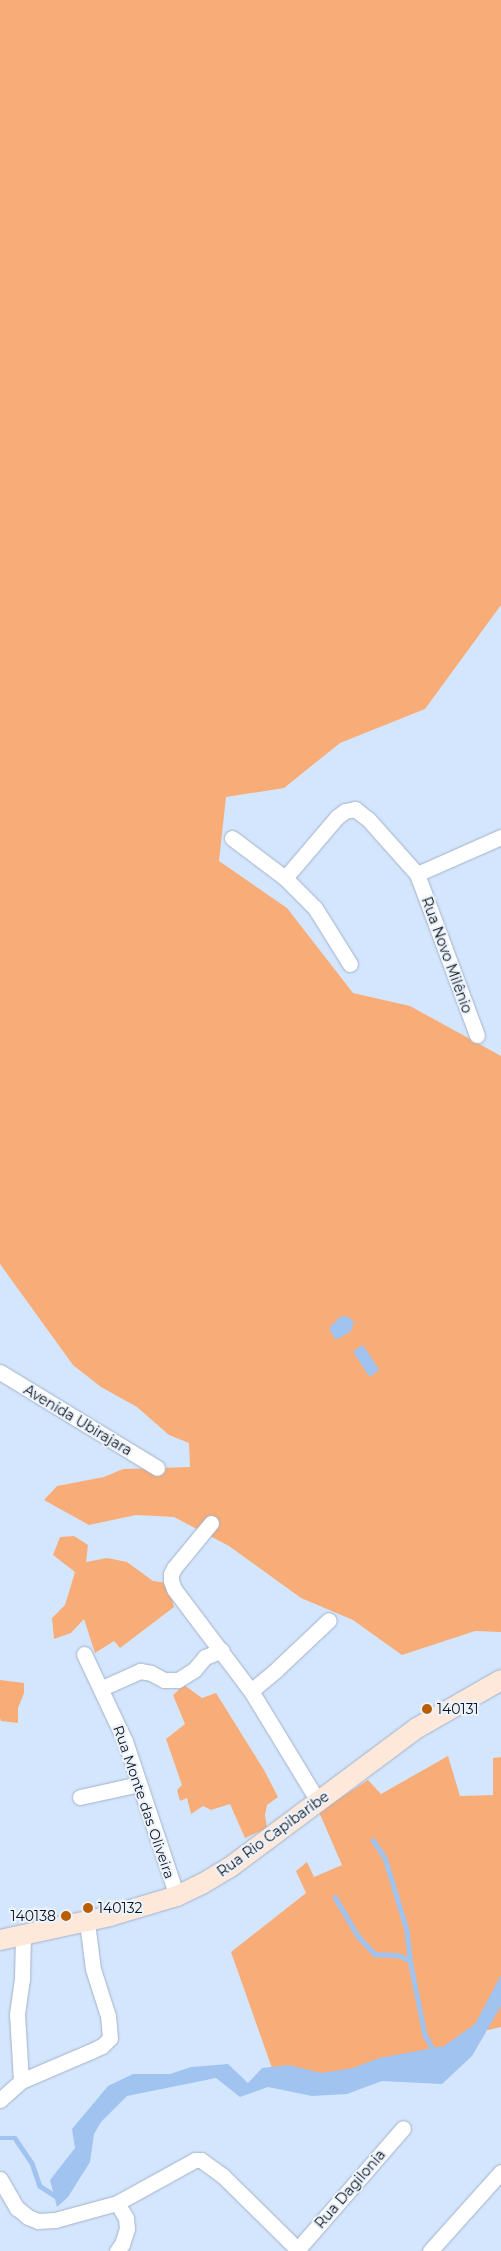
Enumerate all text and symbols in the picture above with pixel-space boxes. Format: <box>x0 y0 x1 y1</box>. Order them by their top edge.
street label: Rua Novo Milênio <box>418 895 476 1015</box>
street label: Avenida Ubirajara <box>21 1381 135 1459</box>
place label: 140131 <box>437 1701 479 1717</box>
marker: 140131 <box>421 1703 433 1715</box>
street label: Rua Monte das Oliveira <box>110 1723 178 1881</box>
street label: Rua Rio Capibaribe <box>214 1788 332 1880</box>
place label: 140132 <box>98 1900 142 1916</box>
marker: 140132 <box>82 1902 94 1914</box>
place label: 140138 <box>11 1908 56 1924</box>
marker: 140138 <box>60 1910 72 1922</box>
street label: Rua Dagilonia <box>311 2146 389 2232</box>

